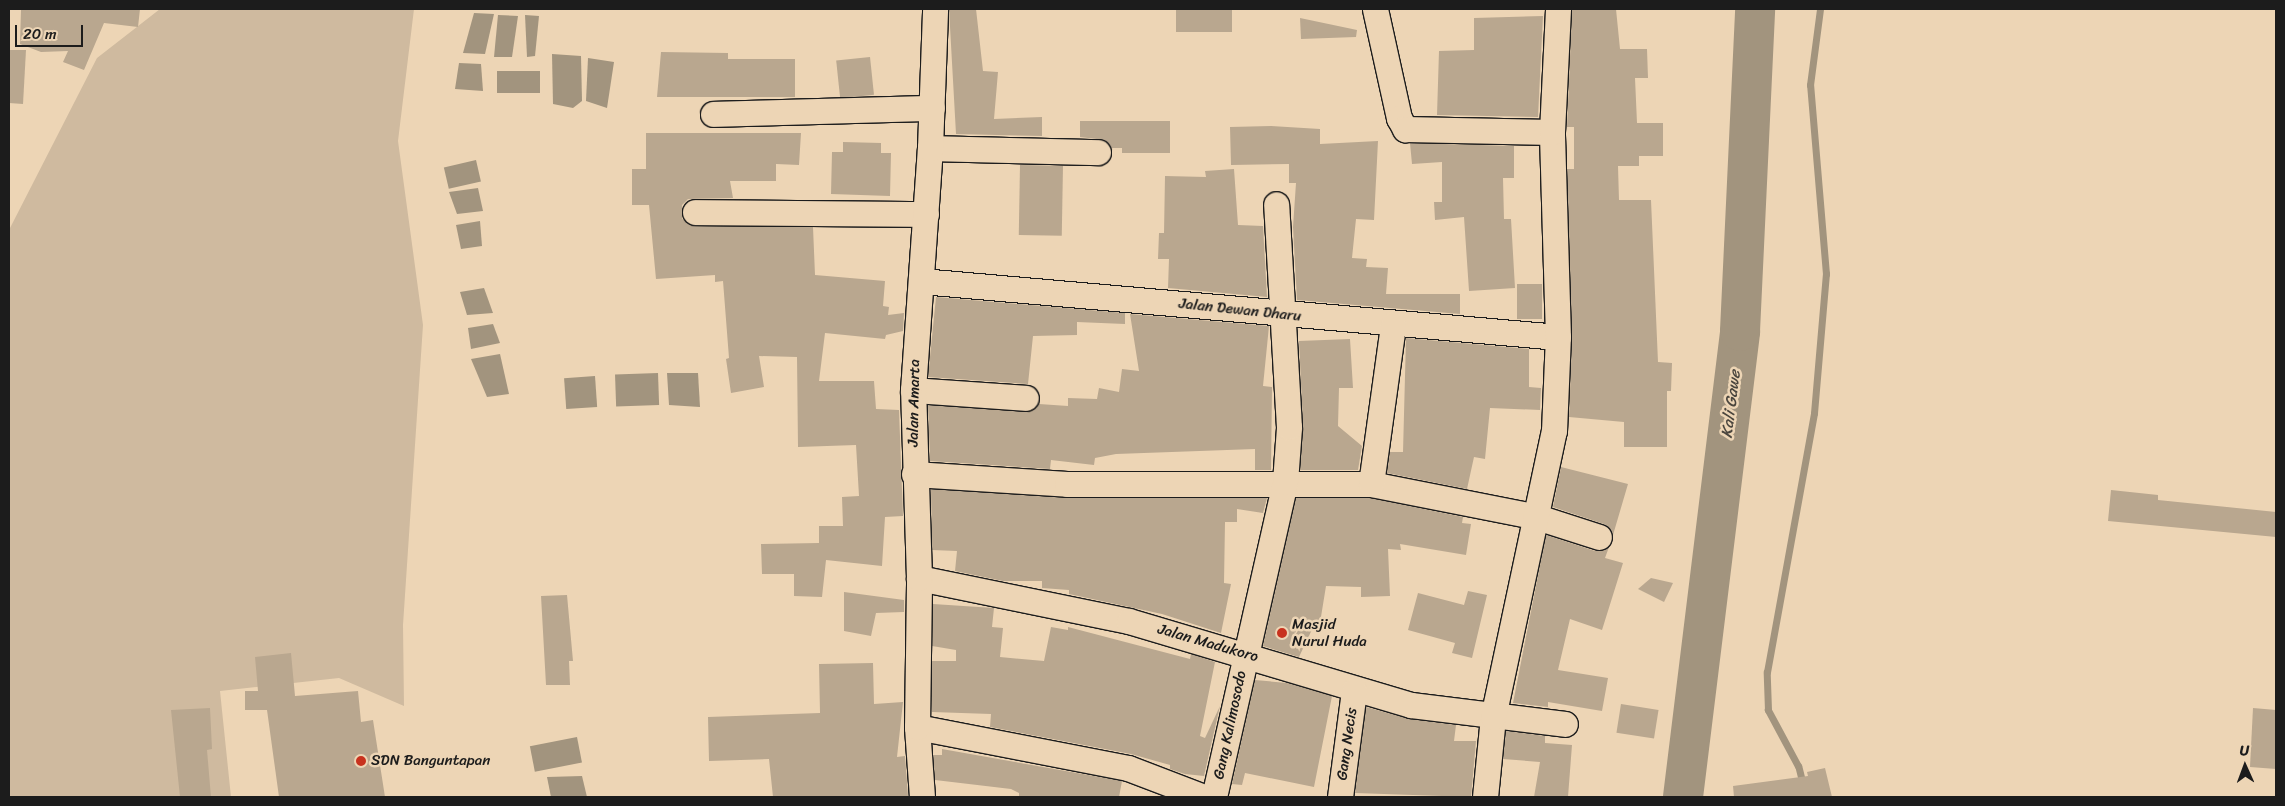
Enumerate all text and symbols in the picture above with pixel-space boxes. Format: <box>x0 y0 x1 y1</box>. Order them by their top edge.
scale bar <box>18 15 85 47</box>
text: 20 m <box>23 21 57 47</box>
street label: Jalan Dewan Dharu <box>1178 295 1302 325</box>
street label: Jalan Amarta <box>904 359 924 447</box>
water label: Kali Gawe <box>1717 369 1745 439</box>
place label: Masjid Nurul Huda <box>1292 615 1367 650</box>
street label: Jalan Madukoro <box>1156 620 1260 666</box>
marker: Masjid Nurul Huda <box>1276 627 1288 639</box>
street label: Gang Kalimosodo <box>1210 669 1250 781</box>
street label: Gang Necis <box>1333 707 1361 781</box>
text: U <box>2239 738 2250 763</box>
north arrow <box>2220 741 2270 791</box>
place label: SDN Banguntapan <box>371 752 490 770</box>
marker: SDN Banguntapan <box>355 755 367 767</box>

